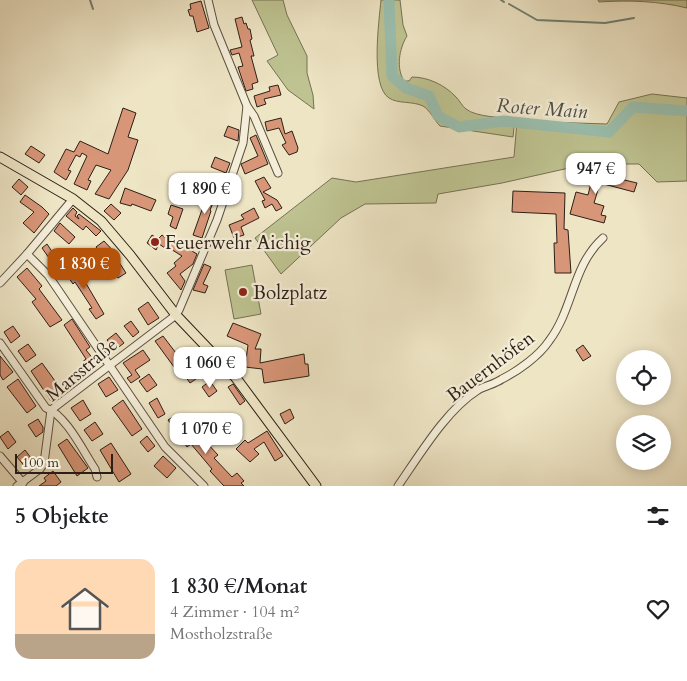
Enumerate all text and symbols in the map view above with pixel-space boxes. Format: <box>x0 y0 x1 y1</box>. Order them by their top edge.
water label: Roter Main <box>496 92 589 125</box>
pin: 947 € <box>561 152 631 195</box>
text: 947 € <box>577 158 615 180</box>
pin: 1 890 € <box>159 172 251 215</box>
text: 1 890 € <box>180 178 230 200</box>
place label: Feuerwehr Aichig <box>165 230 311 256</box>
marker: Feuerwehr Aichig <box>149 236 161 248</box>
pin: 1 830 € <box>38 248 130 290</box>
text: 1 830 € <box>59 253 109 275</box>
place label: Bolzplatz <box>253 280 328 306</box>
marker: Bolzplatz <box>237 286 249 298</box>
street label: Bauernhöfen <box>441 325 540 408</box>
street label: Marsstraße <box>40 332 123 408</box>
pin: 1 060 € <box>164 346 256 389</box>
map controls <box>616 350 671 470</box>
button: locate <box>616 350 671 405</box>
text: 1 060 € <box>185 352 235 374</box>
pin: 1 070 € <box>160 412 252 455</box>
button: layers <box>616 415 671 470</box>
text: 1 070 € <box>181 418 231 440</box>
scale bar <box>15 451 112 474</box>
text: 100 m <box>22 453 59 472</box>
text: 5 Objekte <box>15 502 109 531</box>
icon: filters <box>644 502 672 530</box>
text: 1 830 €/Monat <box>170 572 307 601</box>
icon: home <box>55 579 115 639</box>
icon: heart <box>644 595 672 623</box>
text: 4 Zimmer · 104 m² <box>170 601 299 623</box>
text: Mostholzstraße <box>170 623 273 645</box>

